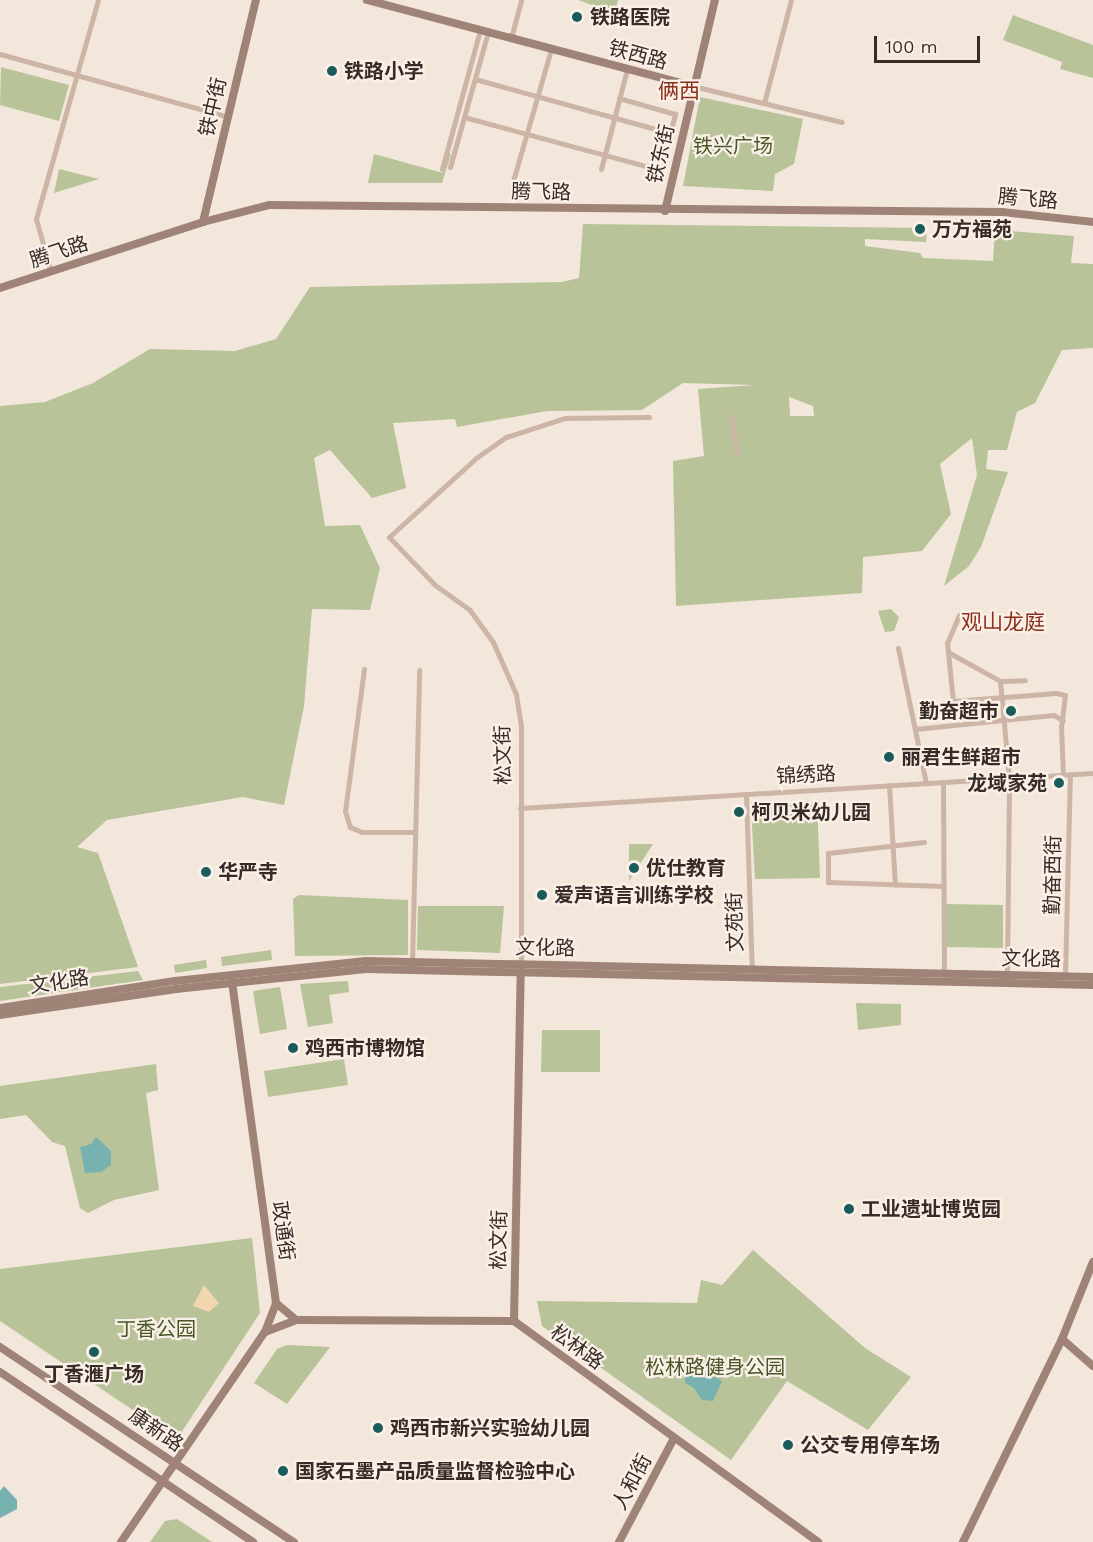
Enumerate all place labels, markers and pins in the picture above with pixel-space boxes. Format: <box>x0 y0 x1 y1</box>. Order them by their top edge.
place label: 铁路医院 <box>590 5 670 29</box>
marker: 铁路医院 <box>568 8 586 26</box>
place label: 铁路小学 <box>344 59 424 83</box>
marker: 铁路小学 <box>325 64 339 78</box>
place label: 万方福苑 <box>932 217 1012 241</box>
marker: 万方福苑 <box>913 222 927 236</box>
place label: 勤奋超市 <box>919 699 999 723</box>
marker: 勤奋超市 <box>1004 704 1018 718</box>
place label: 丽君生鲜超市 <box>901 745 1021 769</box>
marker: 丽君生鲜超市 <box>882 750 896 764</box>
place label: 龙域家苑 <box>967 771 1047 795</box>
marker: 龙域家苑 <box>1052 776 1066 790</box>
place label: 柯贝米幼儿园 <box>751 800 871 824</box>
marker: 柯贝米幼儿园 <box>732 805 746 819</box>
place label: 优仕教育 <box>646 856 726 880</box>
place label: 华严寺 <box>218 860 278 884</box>
marker: 优仕教育 <box>627 861 641 875</box>
marker: 华严寺 <box>199 865 213 879</box>
place label: 爱声语言训练学校 <box>554 883 714 907</box>
marker: 爱声语言训练学校 <box>535 888 549 902</box>
place label: 鸡西市博物馆 <box>305 1036 425 1060</box>
marker: 鸡西市博物馆 <box>286 1041 300 1055</box>
place label: 工业遗址博览园 <box>861 1197 1001 1221</box>
marker: 工业遗址博览园 <box>842 1202 856 1216</box>
marker: 丁香滙广场 <box>87 1345 101 1359</box>
place label: 丁香滙广场 <box>44 1362 144 1386</box>
place label: 鸡西市新兴实验幼儿园 <box>390 1416 590 1440</box>
marker: 鸡西市新兴实验幼儿园 <box>371 1421 385 1435</box>
place label: 公交专用停车场 <box>800 1433 940 1457</box>
marker: 公交专用停车场 <box>781 1438 795 1452</box>
place label: 国家石墨产品质量监督检验中心 <box>295 1459 575 1483</box>
marker: 国家石墨产品质量监督检验中心 <box>276 1464 290 1478</box>

